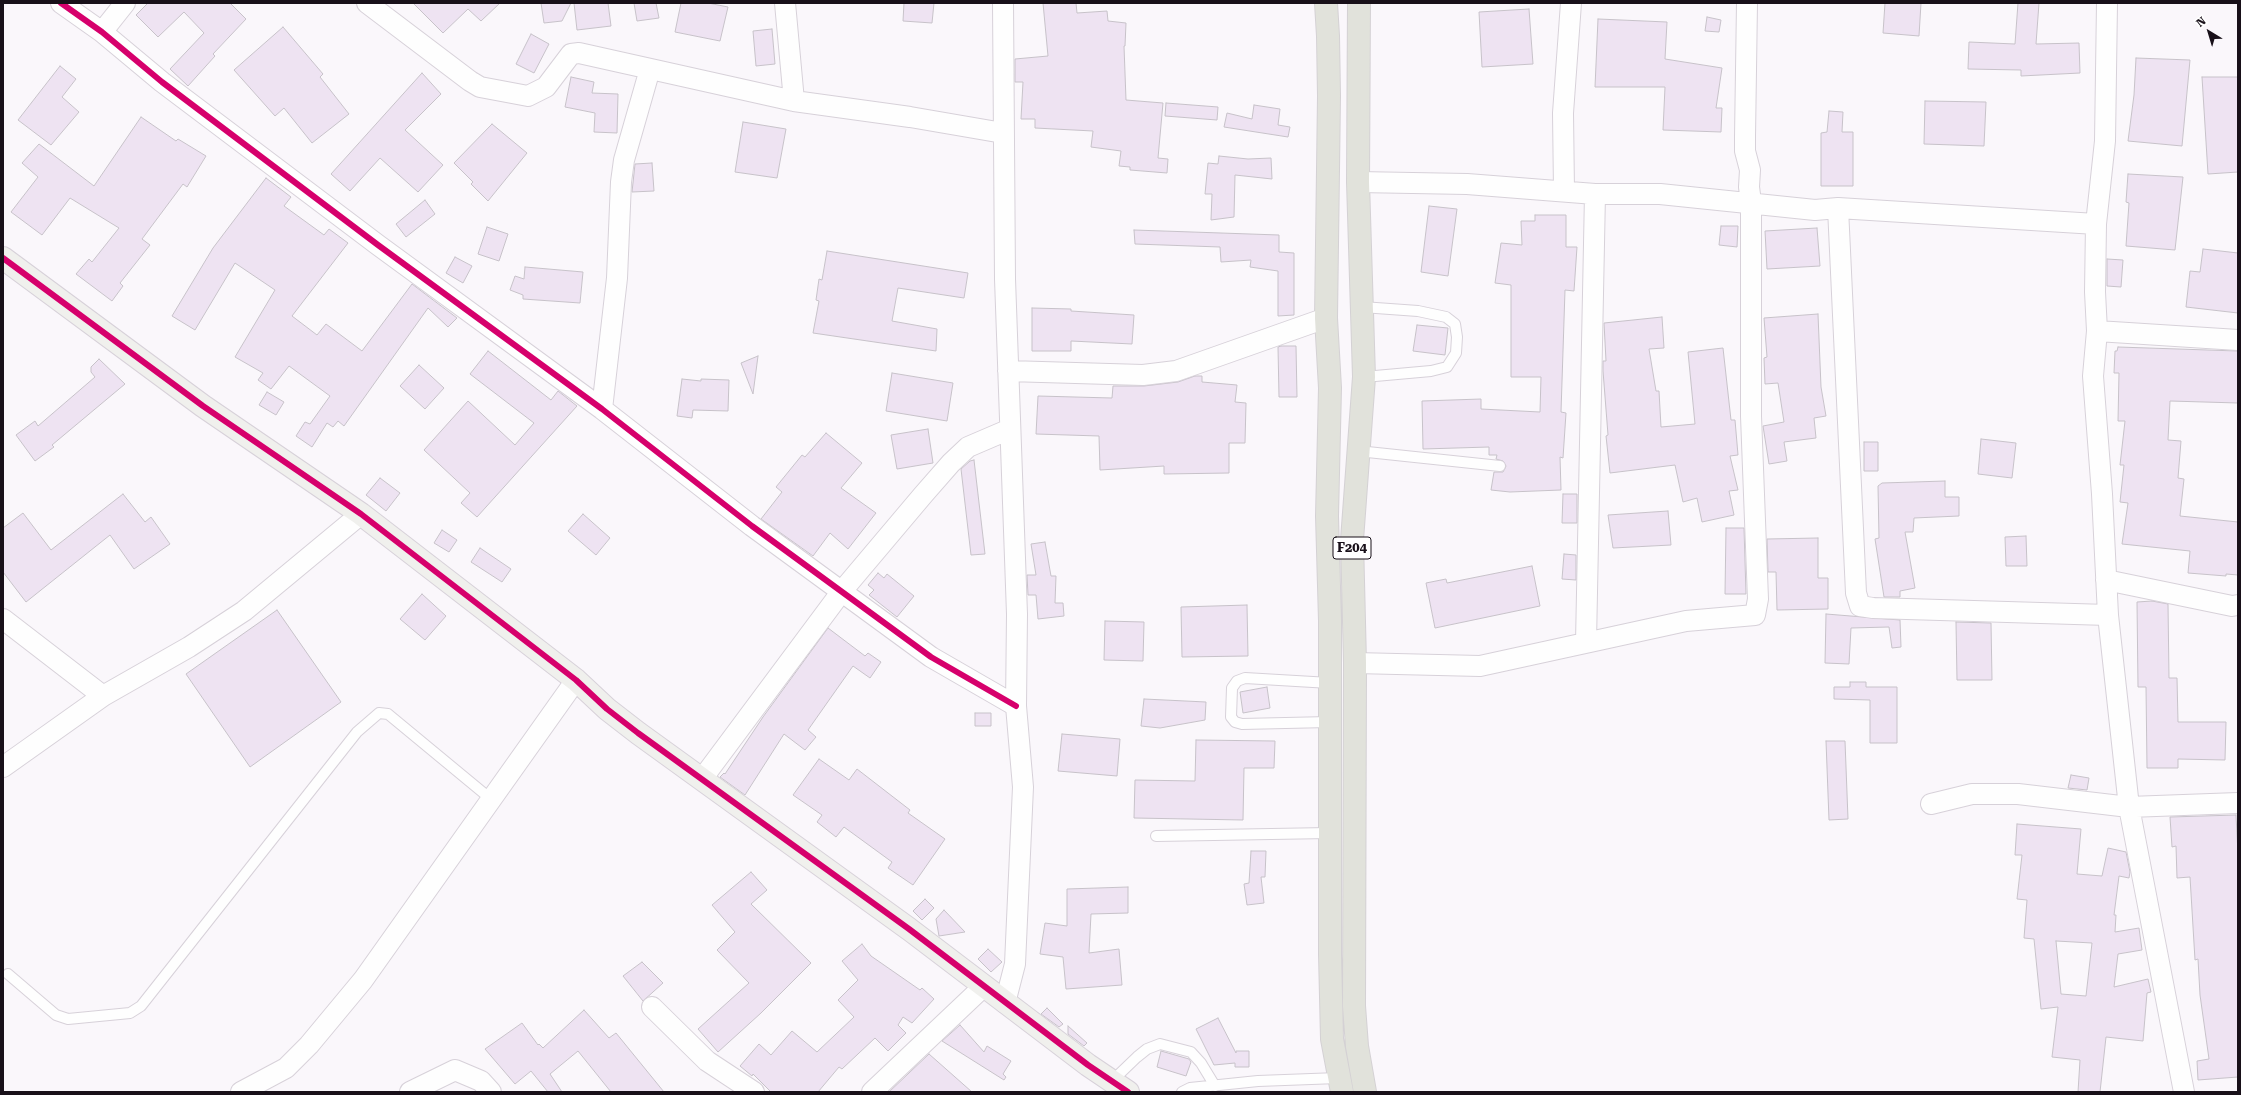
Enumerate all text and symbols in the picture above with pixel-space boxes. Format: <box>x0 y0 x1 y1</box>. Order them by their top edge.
north arrow <box>2189 12 2229 52</box>
text: N <box>2194 14 2209 30</box>
road number: F204 <box>1333 537 1371 559</box>

